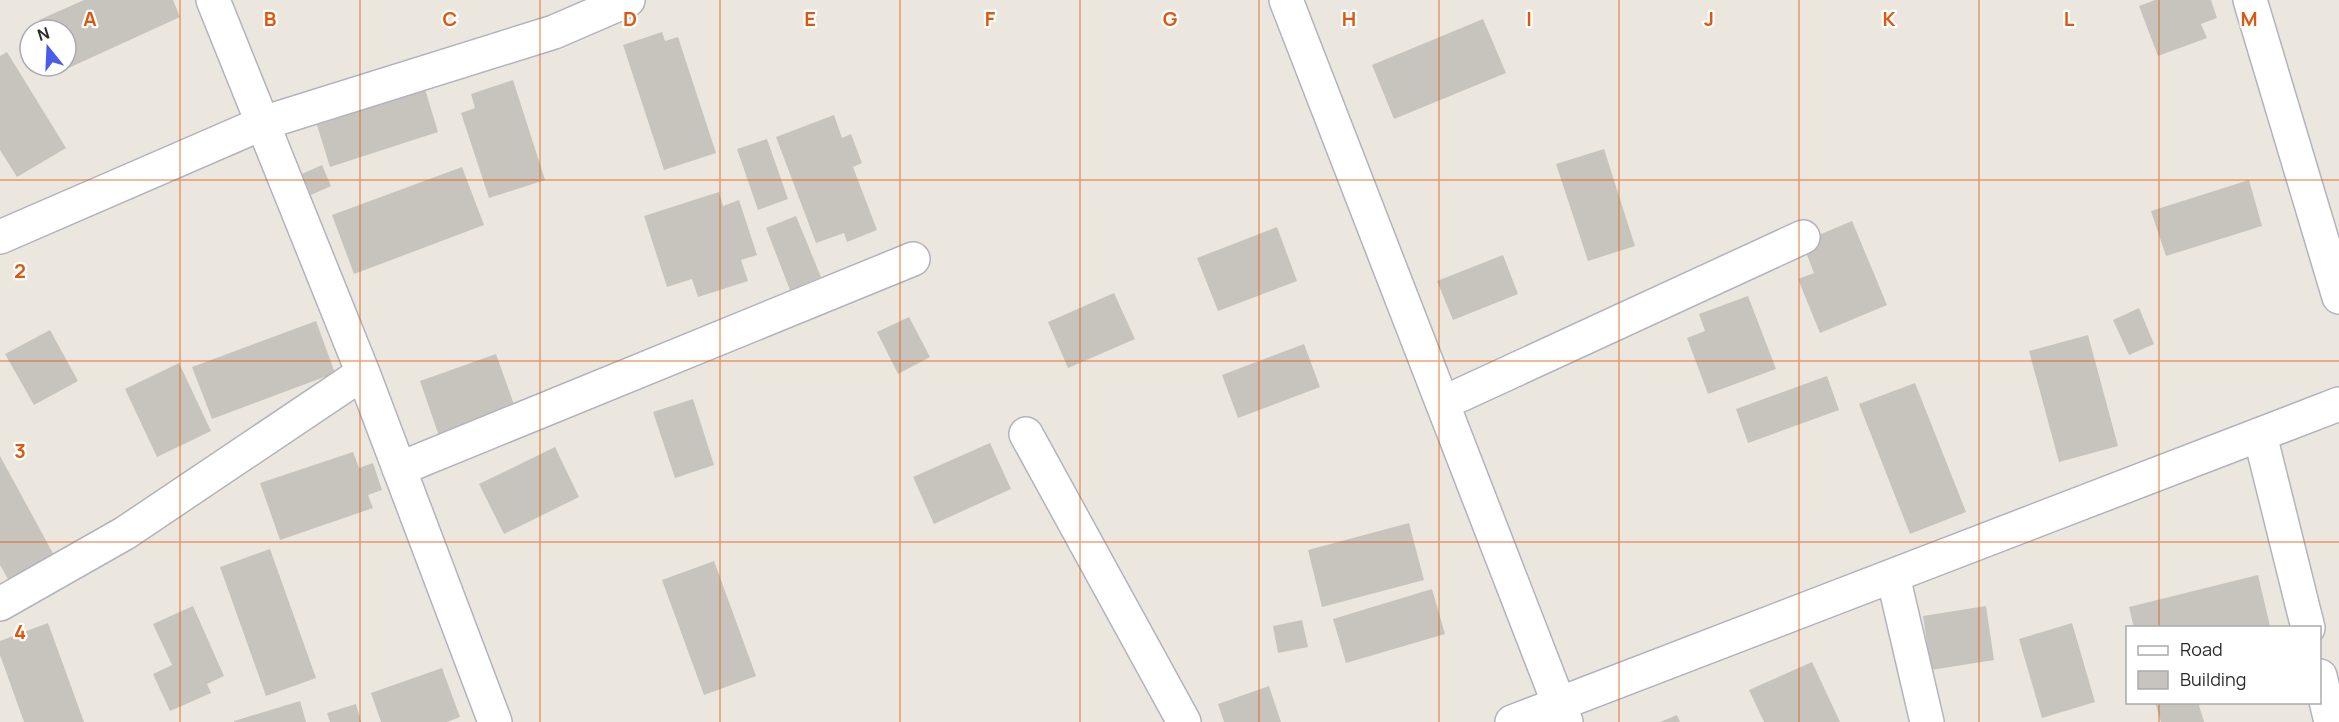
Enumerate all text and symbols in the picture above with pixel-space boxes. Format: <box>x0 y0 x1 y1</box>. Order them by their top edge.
text: A <box>83 5 97 32</box>
text: B <box>264 5 277 32</box>
text: C <box>443 5 457 32</box>
text: D <box>623 5 637 32</box>
text: E <box>804 5 816 32</box>
text: F <box>985 5 996 32</box>
text: G <box>1163 5 1178 32</box>
text: H <box>1342 5 1356 32</box>
text: I <box>1526 5 1532 32</box>
text: J <box>1704 5 1714 32</box>
text: K <box>1883 5 1896 32</box>
text: L <box>2064 5 2075 32</box>
text: M <box>2240 5 2258 32</box>
north arrow <box>18 18 78 78</box>
text: N <box>34 21 52 46</box>
text: 2 <box>14 257 26 284</box>
text: 3 <box>14 437 26 464</box>
text: 4 <box>14 618 26 645</box>
legend <box>2126 626 2321 704</box>
text: Road <box>2180 637 2223 661</box>
text: Building <box>2180 667 2246 691</box>

